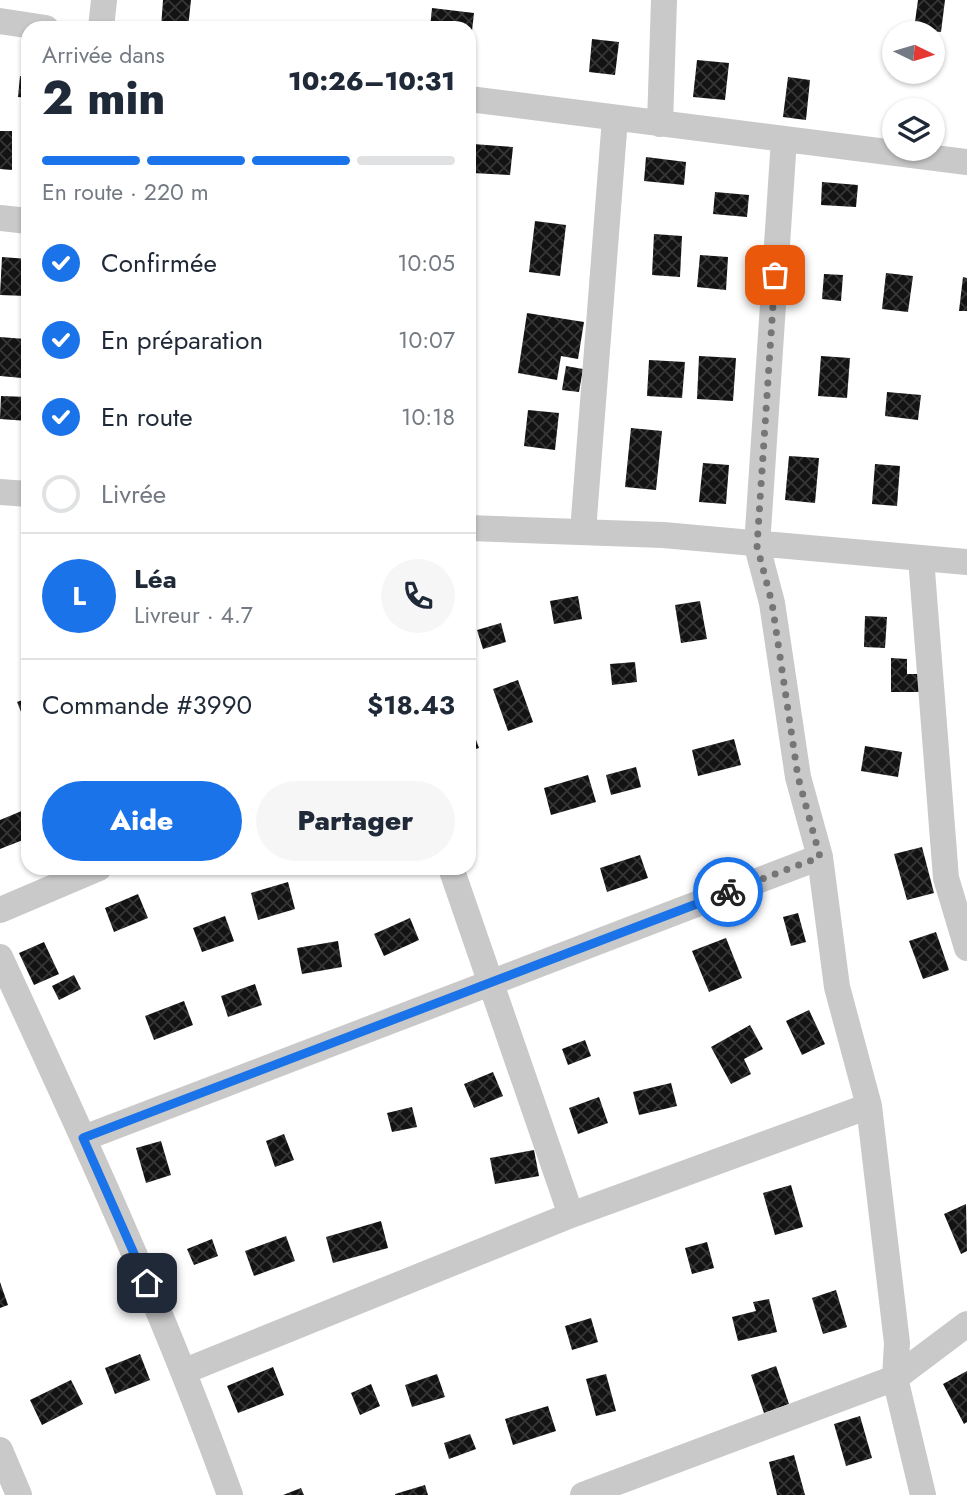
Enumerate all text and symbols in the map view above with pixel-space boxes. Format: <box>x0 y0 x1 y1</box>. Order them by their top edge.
north arrow <box>882 21 945 84</box>
map controls <box>882 21 945 161</box>
text: Arrivée dans <box>42 38 165 72</box>
text: 10:26–10:31 <box>288 62 455 100</box>
text: 2 min <box>42 65 166 131</box>
button: layers <box>882 98 945 161</box>
text: En route · 220 m <box>42 175 209 209</box>
icon: check <box>42 244 80 282</box>
text: Confirmée <box>101 244 217 282</box>
pin <box>745 245 805 305</box>
text: 10:05 <box>397 246 455 280</box>
icon: bag <box>756 256 794 294</box>
icon: check <box>42 321 80 359</box>
text: En préparation <box>101 321 263 359</box>
text: 10:07 <box>398 323 455 357</box>
icon: check <box>42 398 80 436</box>
text: En route <box>101 398 193 436</box>
text: 10:18 <box>401 400 455 434</box>
text: Livrée <box>101 475 166 513</box>
button: phone <box>381 559 455 633</box>
text: Léa <box>134 560 177 598</box>
text: L <box>72 577 86 615</box>
text: Livreur · 4.7 <box>134 598 253 632</box>
text: Commande #3990 <box>42 686 252 724</box>
text: $18.43 <box>367 686 455 724</box>
button: Aide <box>42 781 242 861</box>
button: Partager <box>256 781 455 861</box>
courier <box>693 857 763 927</box>
icon: bike <box>709 873 747 911</box>
pin <box>117 1253 177 1313</box>
icon: home <box>128 1264 166 1302</box>

